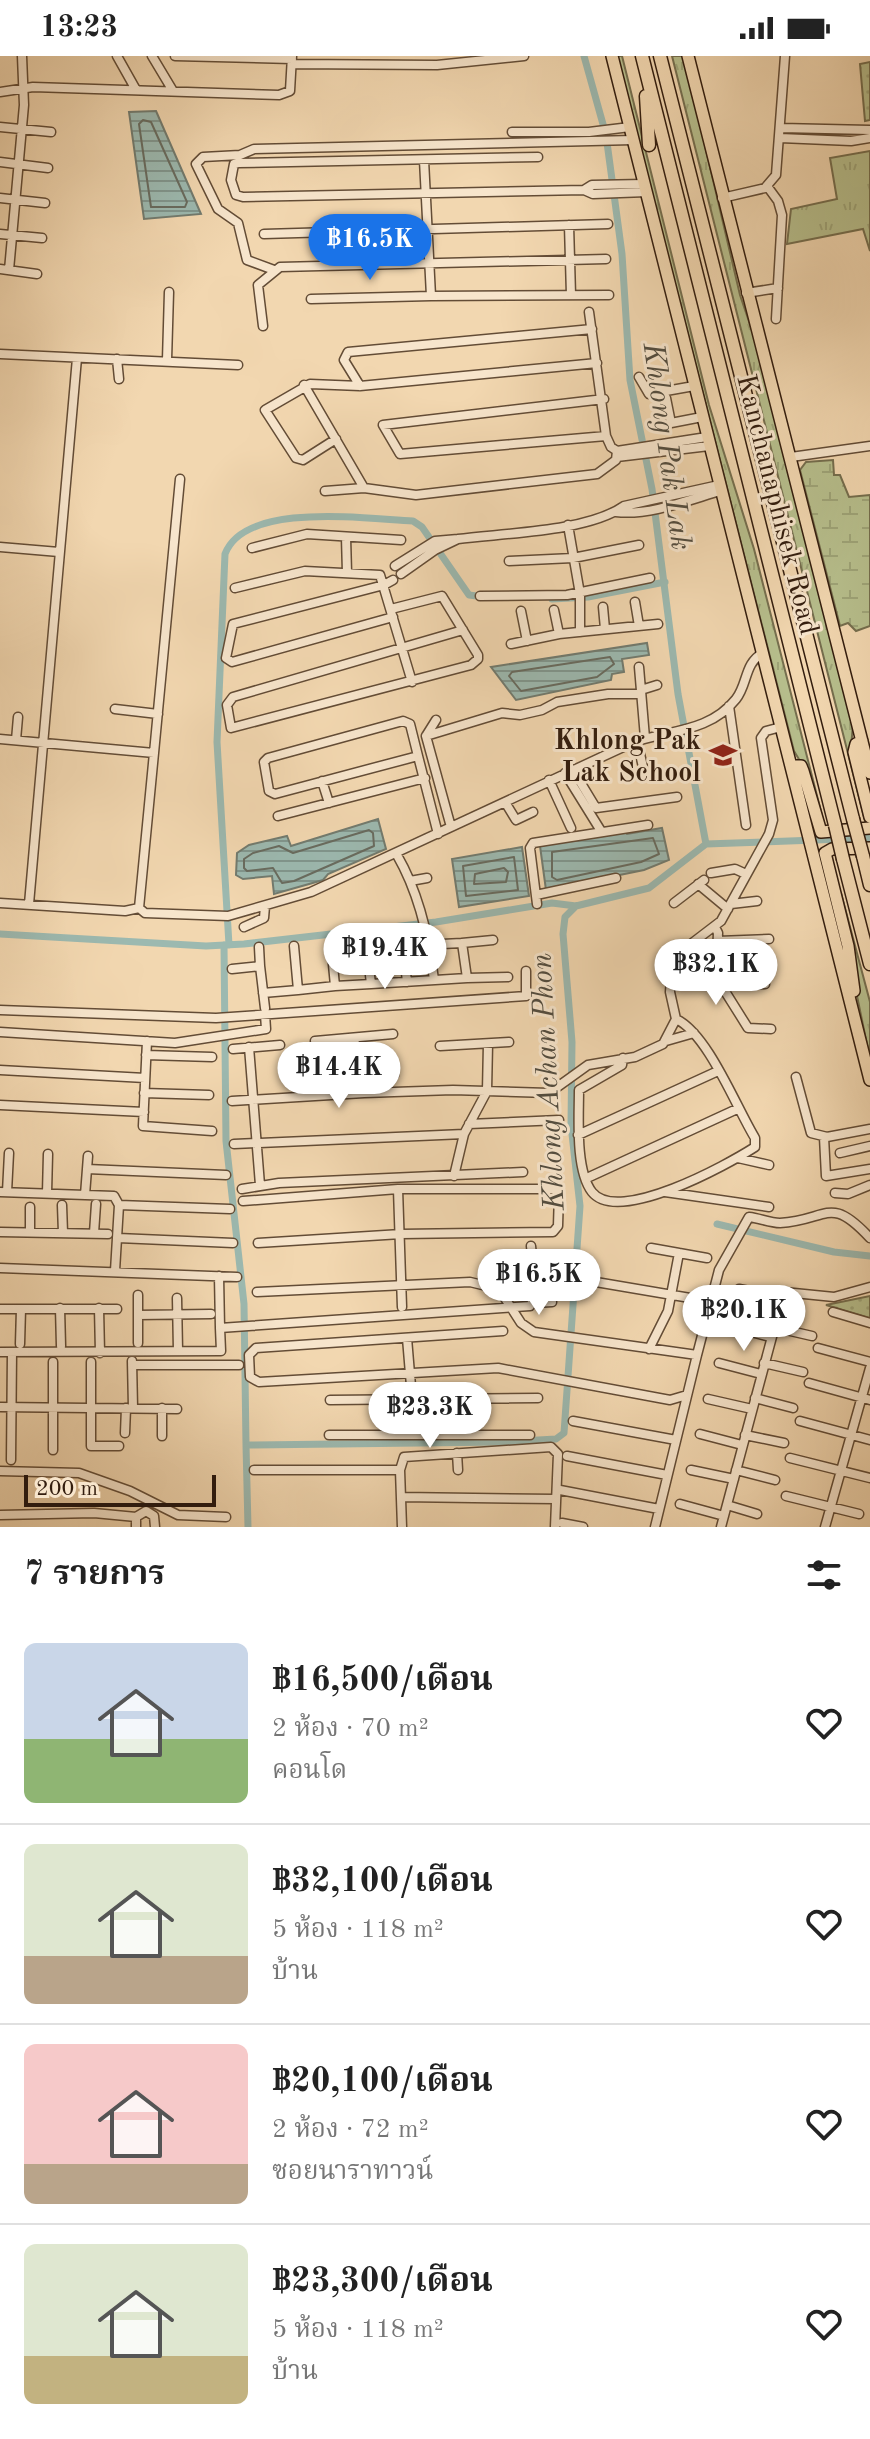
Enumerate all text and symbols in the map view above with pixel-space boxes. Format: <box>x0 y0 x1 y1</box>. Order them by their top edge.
text: 13:23 <box>40 13 118 43</box>
pin: ฿16.5K <box>305 214 435 282</box>
text: ฿16.5K <box>326 227 414 253</box>
water label: Khlong Pak Lak <box>636 340 695 552</box>
street label: Kanchanaphisek Road <box>730 372 822 638</box>
place label: Khlong Pak Lak School <box>554 728 701 788</box>
school or university icon: Khlong Pak Lak School <box>708 740 738 770</box>
pin: ฿19.4K <box>320 923 450 991</box>
text: ฿19.4K <box>341 936 429 962</box>
pin: ฿32.1K <box>651 939 781 1007</box>
water label: Khlong Achan Phon <box>527 952 571 1213</box>
text: ฿32.1K <box>672 952 760 978</box>
pin: ฿14.4K <box>274 1042 404 1110</box>
text: ฿14.4K <box>295 1055 383 1081</box>
pin: ฿16.5K <box>474 1249 604 1317</box>
text: ฿16.5K <box>495 1262 583 1288</box>
pin: ฿20.1K <box>679 1285 809 1353</box>
text: ฿20.1K <box>700 1298 788 1324</box>
pin: ฿23.3K <box>365 1382 495 1450</box>
text: ฿23.3K <box>386 1395 474 1421</box>
scale bar <box>24 1471 216 1507</box>
text: 200 m <box>36 1478 98 1500</box>
icon: filters <box>802 1553 846 1597</box>
text: 7 รายการ <box>24 1558 165 1592</box>
text: ฿16,500/เดือน <box>272 1664 493 1698</box>
icon: home <box>88 1675 184 1771</box>
icon: heart <box>802 1701 846 1745</box>
text: 2 ห้อง · 70 m² <box>272 1716 429 1742</box>
text: คอนโด <box>272 1758 347 1784</box>
text: ฿32,100/เดือน <box>272 1865 493 1899</box>
icon: home <box>88 1876 184 1972</box>
icon: heart <box>802 1902 846 1946</box>
text: 5 ห้อง · 118 m² <box>272 1917 444 1943</box>
text: บ้าน <box>272 1959 318 1985</box>
text: ฿20,100/เดือน <box>272 2065 493 2099</box>
icon: home <box>88 2076 184 2172</box>
icon: heart <box>802 2102 846 2146</box>
text: 2 ห้อง · 72 m² <box>272 2117 429 2143</box>
text: ซอยนาราทาวน์ <box>272 2159 433 2185</box>
text: ฿23,300/เดือน <box>272 2265 493 2299</box>
icon: home <box>88 2276 184 2372</box>
icon: heart <box>802 2302 846 2346</box>
text: 5 ห้อง · 118 m² <box>272 2317 444 2343</box>
text: บ้าน <box>272 2359 318 2385</box>

